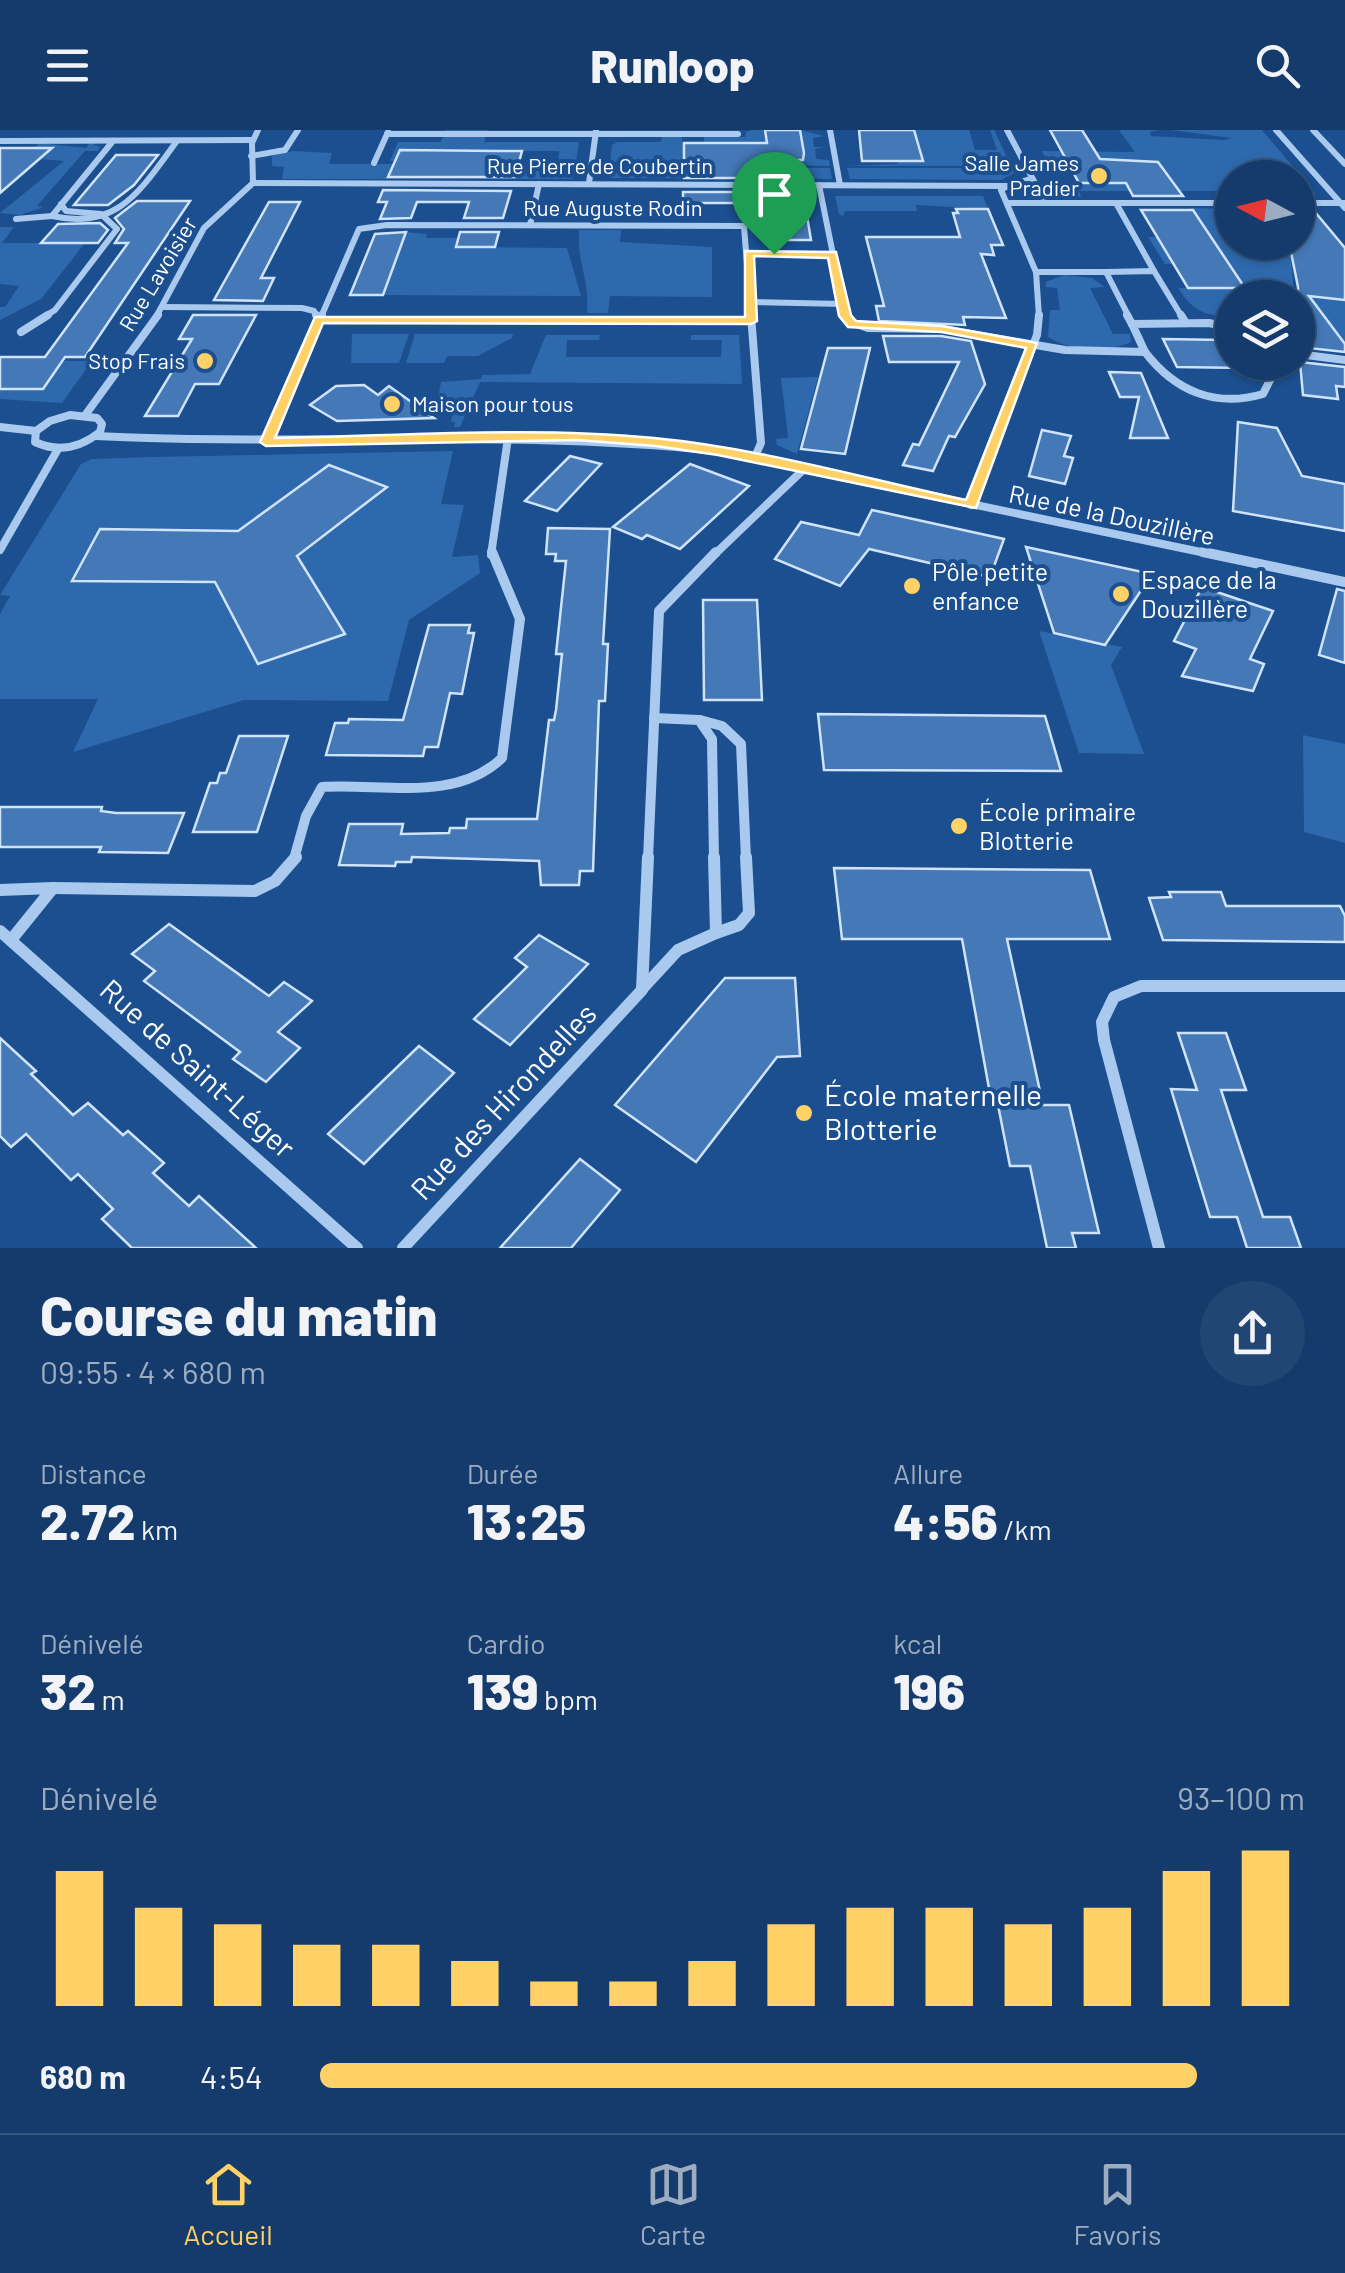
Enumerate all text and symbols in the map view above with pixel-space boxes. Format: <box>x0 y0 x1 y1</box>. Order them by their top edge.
icon: menu <box>40 38 95 93</box>
text: Runloop <box>590 38 755 92</box>
icon: search <box>1250 38 1305 93</box>
place label: Salle James Pradier <box>965 149 1079 200</box>
street label: Rue Pierre de Coubertin <box>487 152 713 178</box>
pin <box>732 152 817 255</box>
north arrow <box>1215 160 1315 260</box>
map controls <box>1215 160 1315 380</box>
marker: Salle James Pradier <box>1088 165 1110 187</box>
icon: arrive <box>747 167 802 222</box>
street label: Rue Auguste Rodin <box>523 194 703 220</box>
street label: Rue Lavoisier <box>113 212 201 335</box>
button: layers <box>1215 280 1315 380</box>
place label: Stop Frais <box>88 347 185 373</box>
marker: Stop Frais <box>194 350 216 372</box>
place label: Maison pour tous <box>412 390 574 416</box>
marker: Maison pour tous <box>381 393 403 415</box>
street label: Rue de la Douzillère <box>1007 478 1218 550</box>
place label: Pôle petite enfance <box>932 556 1048 615</box>
place label: Espace de la Douzillère <box>1141 564 1276 623</box>
marker: Pôle petite enfance <box>901 575 923 597</box>
marker: Espace de la Douzillère <box>1110 583 1132 605</box>
place label: École primaire Blotterie <box>979 796 1136 855</box>
marker: École primaire Blotterie <box>948 815 970 837</box>
street label: Rue de Saint-Léger <box>94 971 303 1164</box>
street label: Rue des Hirondelles <box>402 995 603 1206</box>
place label: École maternelle Blotterie <box>824 1076 1042 1146</box>
marker: École maternelle Blotterie <box>793 1102 815 1124</box>
text: Course du matin <box>40 1281 438 1347</box>
button: share <box>1200 1281 1305 1386</box>
text: 09:55 · 4 × 680 m <box>40 1352 266 1390</box>
text: Distance <box>40 1456 147 1490</box>
text: Durée <box>467 1456 538 1490</box>
text: Allure <box>893 1456 963 1490</box>
text: 2.72 <box>40 1490 135 1550</box>
text: 13:25 <box>467 1490 586 1550</box>
text: 4:56 <box>893 1490 998 1550</box>
text: km <box>135 1512 178 1546</box>
text: /km <box>998 1512 1052 1546</box>
text: Dénivelé <box>40 1626 144 1660</box>
text: Cardio <box>467 1626 546 1660</box>
text: kcal <box>893 1626 942 1660</box>
text: 32 <box>40 1660 96 1720</box>
text: 139 <box>467 1660 539 1720</box>
text: 196 <box>893 1660 965 1720</box>
text: m <box>96 1682 125 1716</box>
text: bpm <box>539 1682 598 1716</box>
text: Dénivelé <box>40 1778 158 1816</box>
text: 93–100 m <box>1177 1778 1305 1816</box>
text: 680 m <box>40 2057 126 2095</box>
text: 4:54 <box>200 2057 263 2095</box>
tab: Accueil <box>184 2157 273 2251</box>
tab: Carte <box>640 2157 706 2251</box>
tab: Favoris <box>1073 2157 1161 2251</box>

